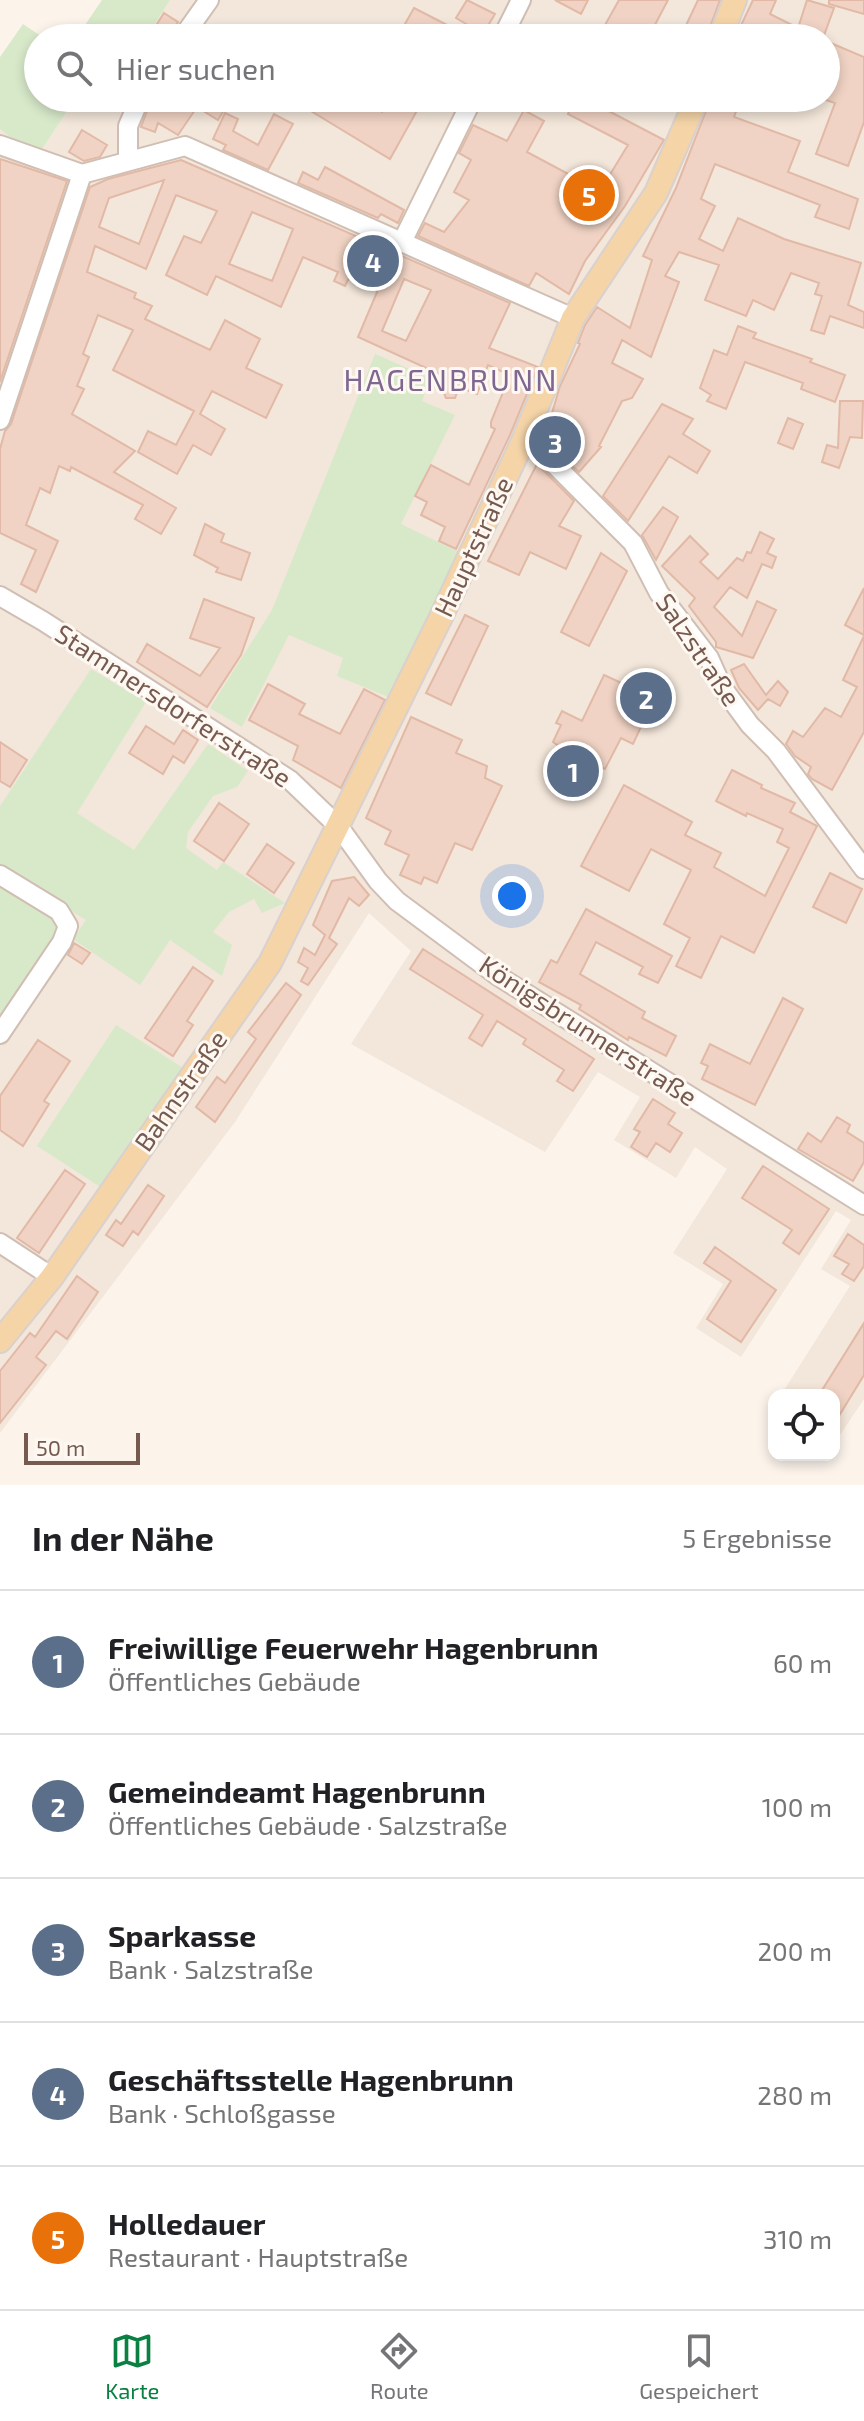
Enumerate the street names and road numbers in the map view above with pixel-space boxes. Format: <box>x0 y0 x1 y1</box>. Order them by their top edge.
street label: Hauptstraße <box>427 472 519 621</box>
street label: Salzstraße <box>650 587 748 711</box>
street label: Stammersdorferstraße <box>50 617 298 793</box>
street label: Königsbrunnerstraße <box>474 948 703 1112</box>
street label: Bahnstraße <box>127 1024 233 1156</box>

